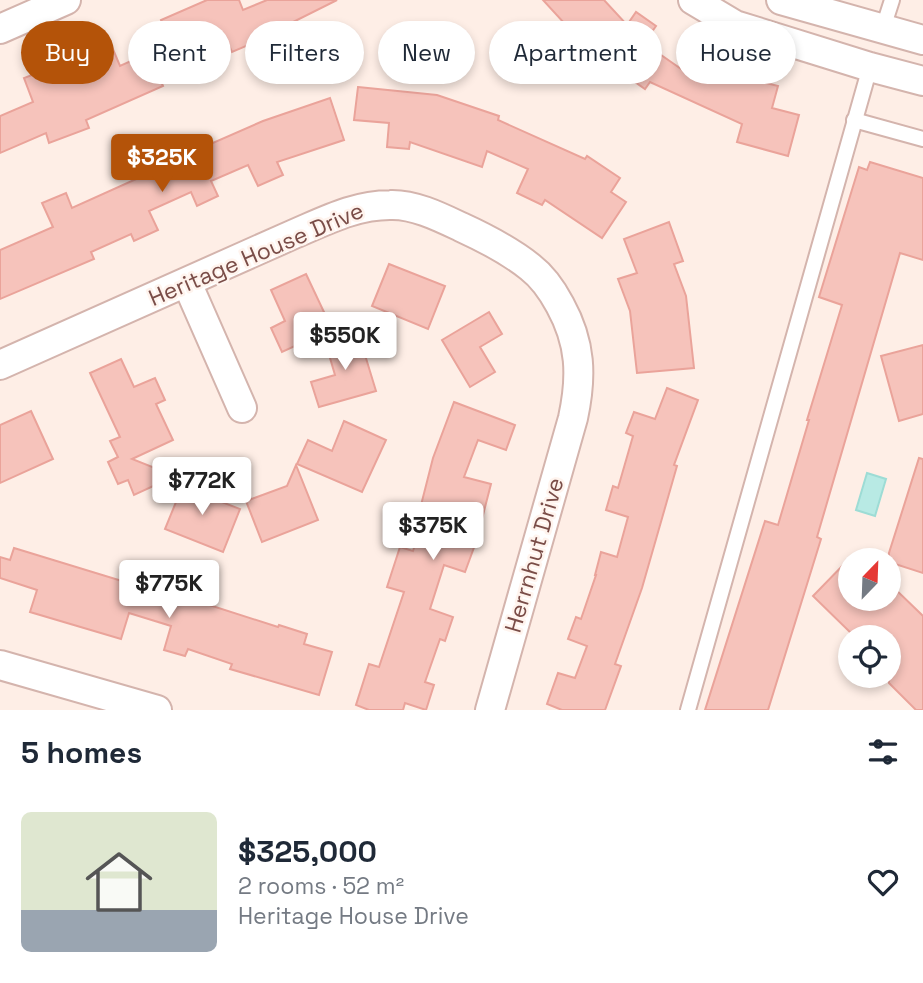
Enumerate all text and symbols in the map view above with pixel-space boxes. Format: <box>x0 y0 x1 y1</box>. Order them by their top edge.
chip: Buy <box>21 21 114 84</box>
chip: Rent <box>128 21 231 84</box>
chip: Filters <box>245 21 364 84</box>
chip: New <box>378 21 475 84</box>
chip: Apartment <box>489 21 662 84</box>
chip: House <box>676 21 796 84</box>
pin: $325K <box>113 134 211 194</box>
text: $325K <box>127 142 197 172</box>
street label: Heritage House Drive <box>144 195 368 313</box>
pin: $550K <box>296 312 394 372</box>
text: $550K <box>310 320 380 350</box>
pin: $772K <box>153 458 251 517</box>
text: $772K <box>168 465 236 495</box>
street label: Herrnhut Drive <box>498 474 570 636</box>
pin: $375K <box>384 503 482 562</box>
text: $375K <box>399 510 467 540</box>
north arrow <box>838 548 901 611</box>
map controls <box>838 548 901 688</box>
pin: $775K <box>120 560 218 620</box>
text: $775K <box>135 568 203 598</box>
button: locate <box>838 625 901 688</box>
text: 5 homes <box>21 733 142 772</box>
icon: filters <box>864 733 902 771</box>
text: $325,000 <box>238 832 377 871</box>
icon: home <box>77 840 161 924</box>
icon: heart <box>864 863 902 901</box>
text: 2 rooms · 52 m² <box>238 871 404 901</box>
text: Heritage House Drive <box>238 901 469 931</box>

